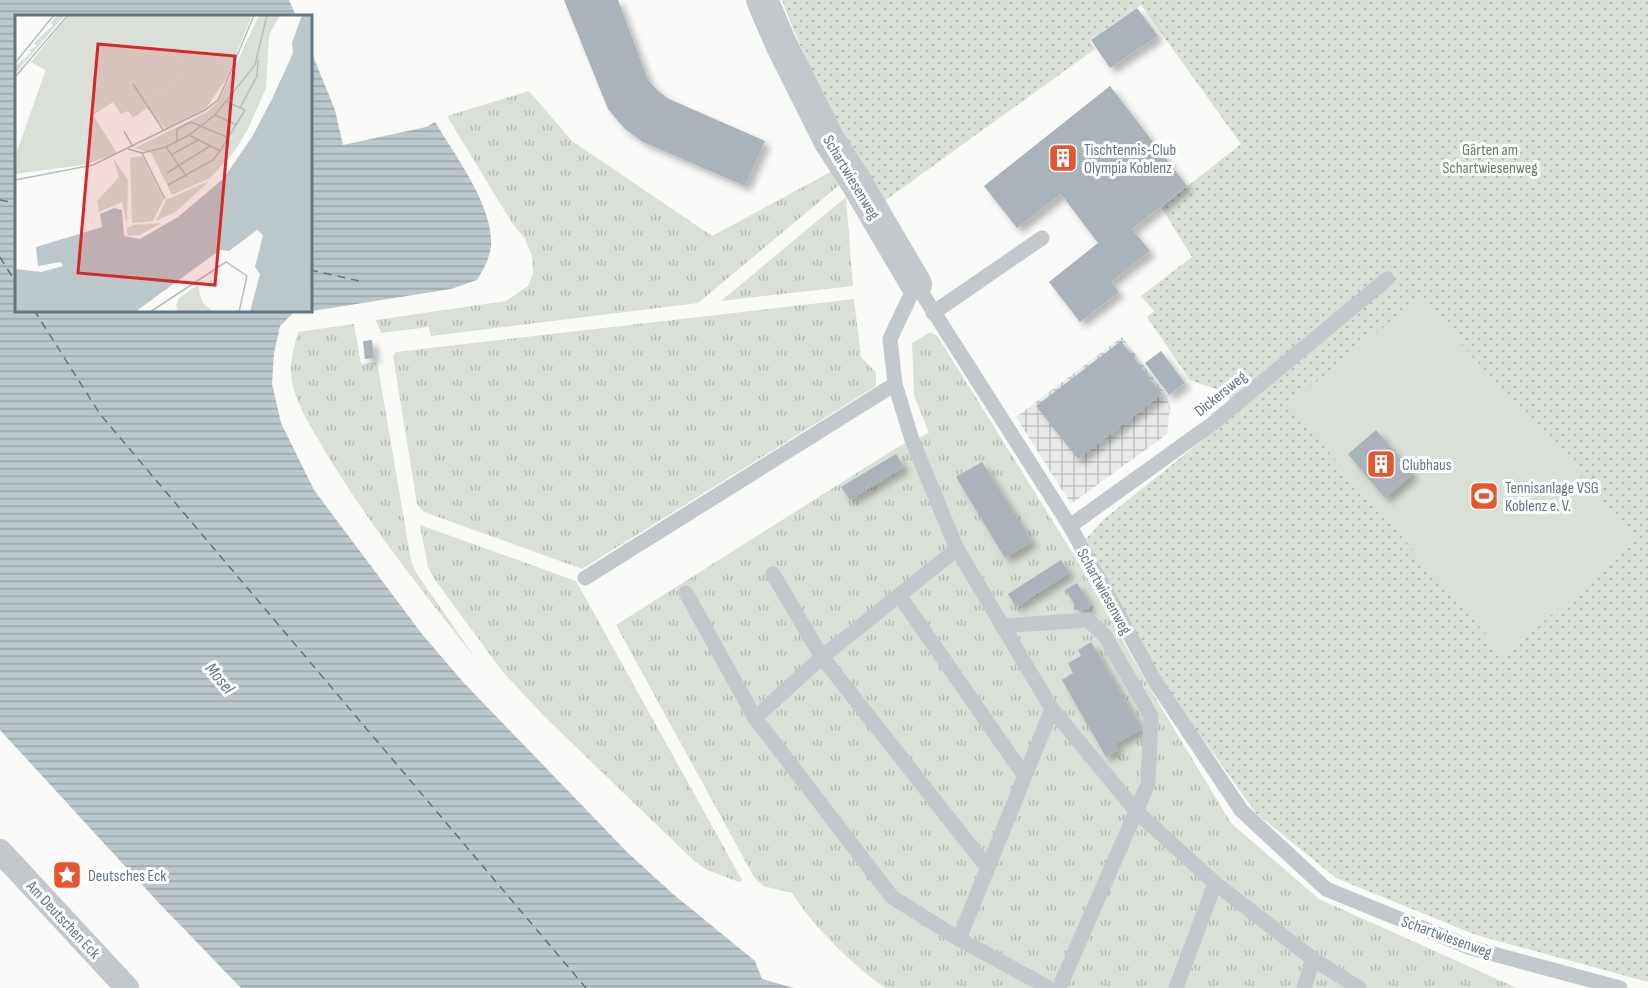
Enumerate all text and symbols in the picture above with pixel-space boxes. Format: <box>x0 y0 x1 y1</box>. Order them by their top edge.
inset map <box>15 15 312 312</box>
street label: Schartwiesenweg <box>818 132 883 223</box>
place label: Tischtennis-Club Olympia Koblenz <box>1084 141 1176 178</box>
park label: Gärten am Schartwiesenweg <box>1442 141 1538 178</box>
building icon: Tischtennis-Club Olympia Koblenz <box>1047 142 1079 174</box>
street label: Dickersweg <box>1191 367 1251 421</box>
building icon: Clubhaus <box>1365 448 1397 480</box>
place label: Clubhaus <box>1402 456 1452 475</box>
place label: Tennisanlage VSG Koblenz e. V. <box>1505 479 1599 516</box>
sports icon: Tennisanlage VSG Koblenz e. V. <box>1468 480 1500 512</box>
street label: Schartwiesenweg <box>1072 546 1135 638</box>
water label: Mosel <box>201 658 239 699</box>
place icon: Deutsches Eck <box>51 859 83 891</box>
place label: Deutsches Eck <box>88 867 166 886</box>
street label: Am Deutschen Eck <box>21 876 104 963</box>
street label: Schartwiesenweg <box>1399 912 1494 963</box>

